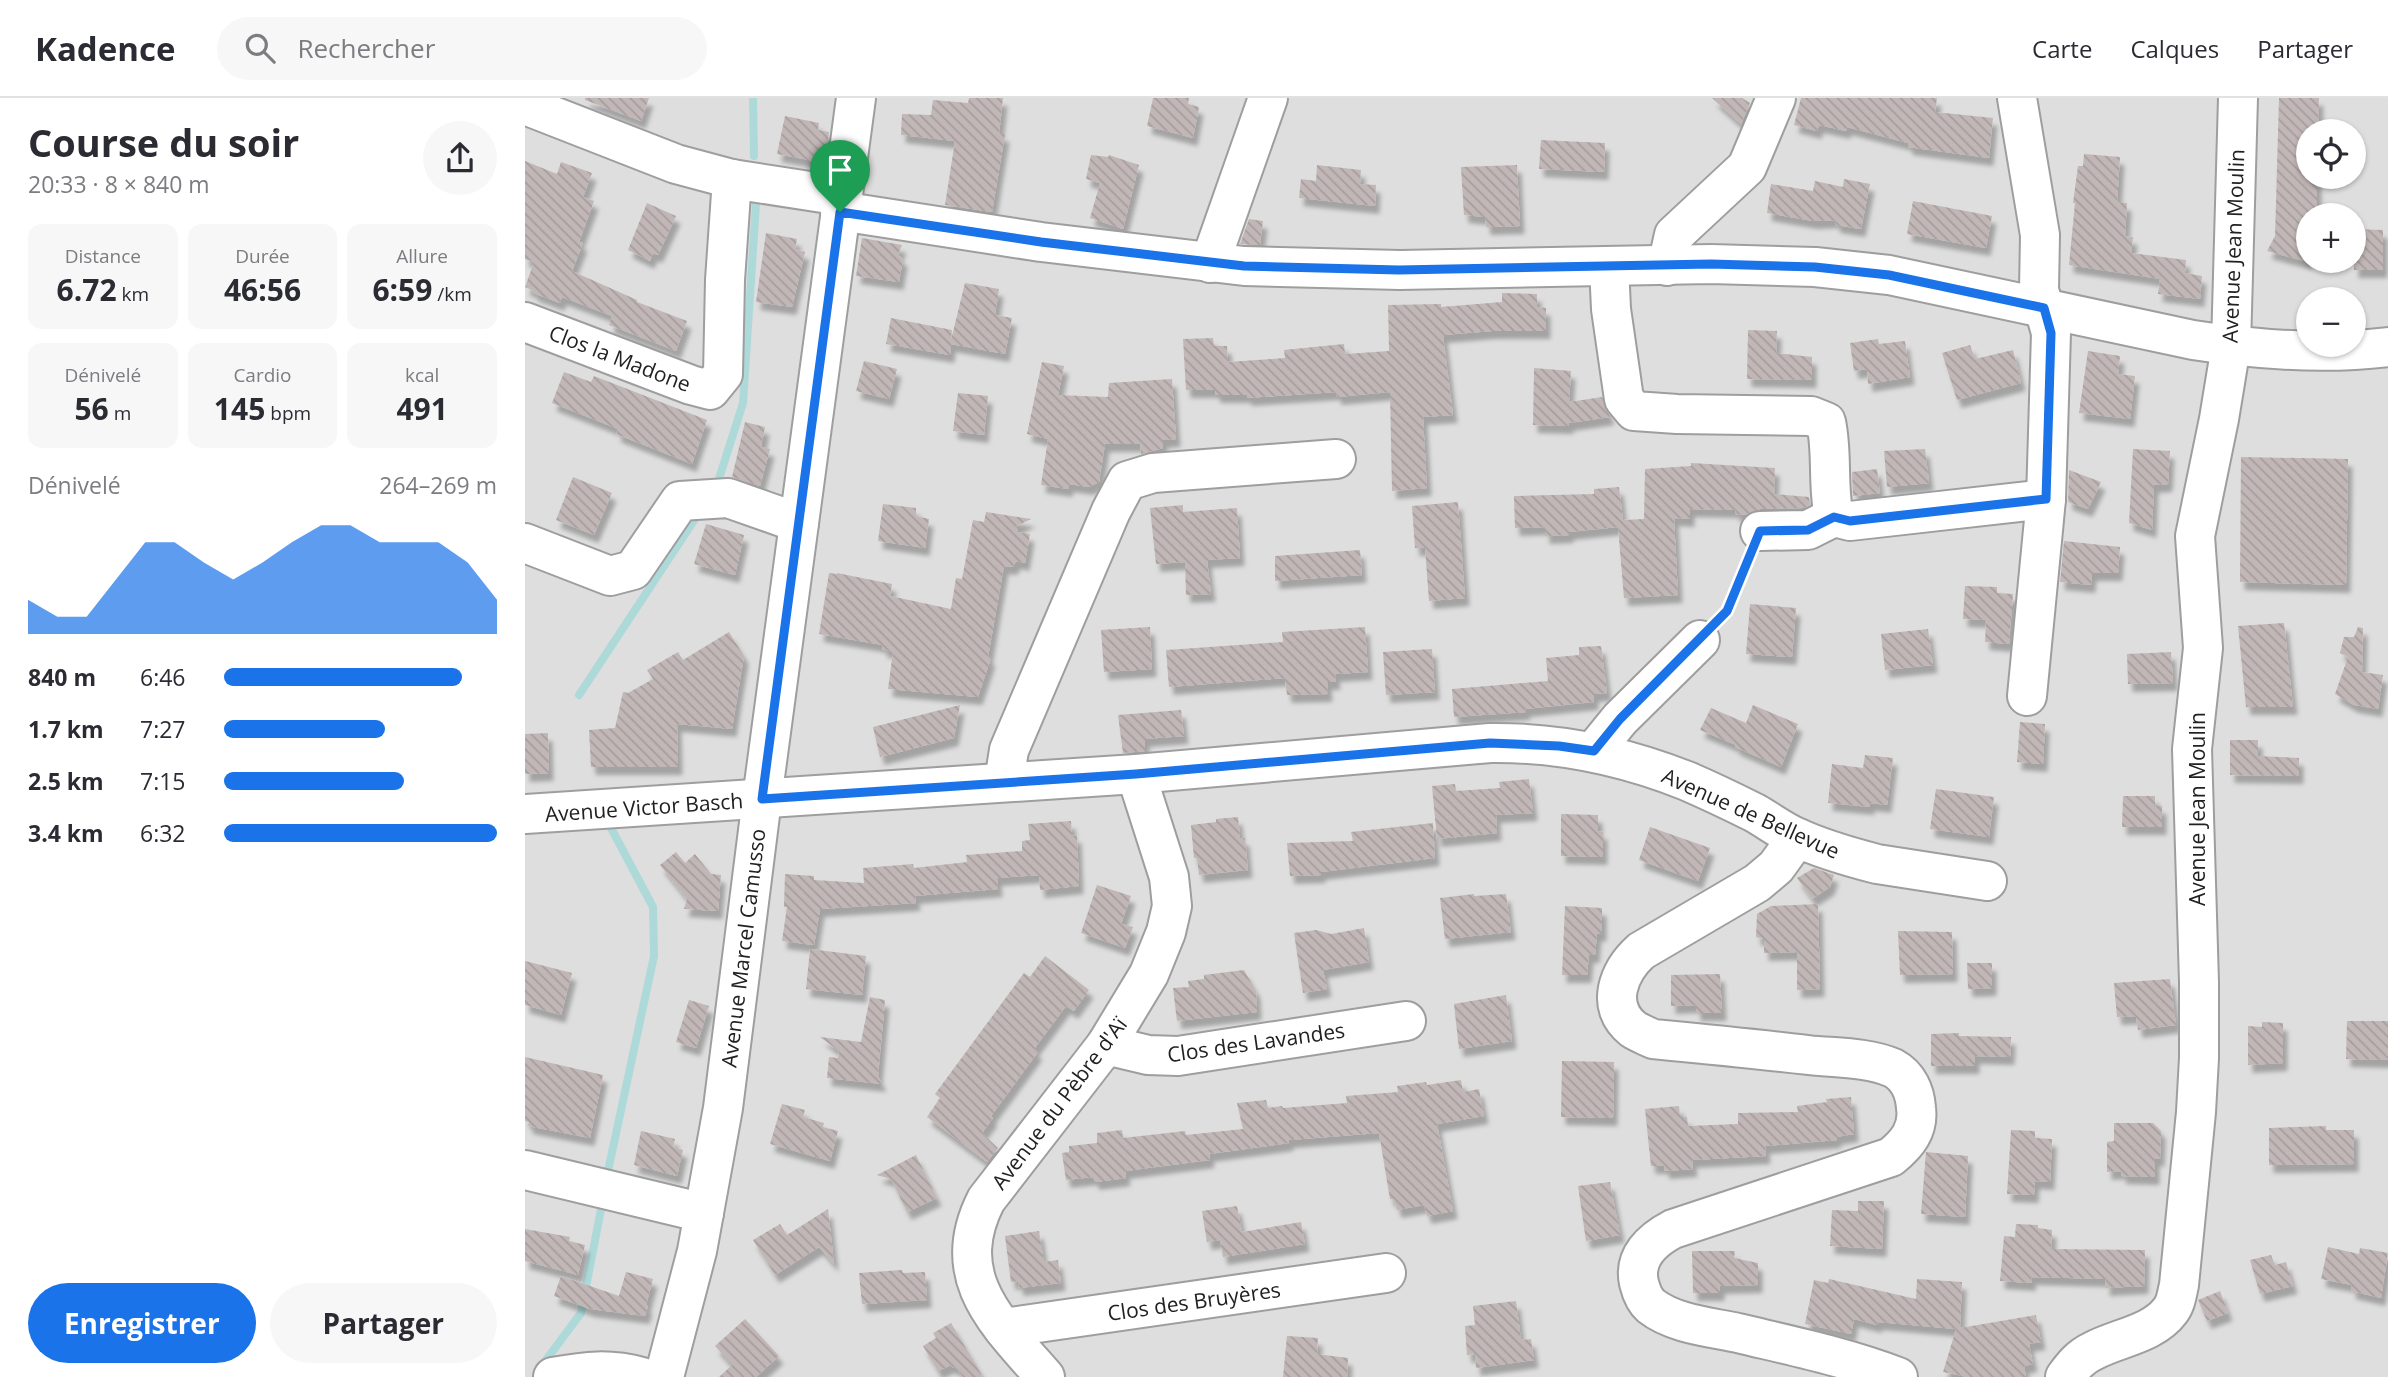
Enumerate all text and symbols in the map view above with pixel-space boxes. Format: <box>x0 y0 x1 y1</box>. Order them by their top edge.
search box <box>217 17 707 80</box>
text: Kadence <box>35 26 175 71</box>
icon: search <box>241 29 279 67</box>
text: Rechercher <box>297 30 435 66</box>
text: Carte <box>2032 32 2092 65</box>
text: Calques <box>2130 32 2219 65</box>
text: Partager <box>2257 32 2353 65</box>
text: Course du soir <box>28 116 299 168</box>
map controls <box>2296 119 2366 357</box>
button: locate <box>2296 119 2366 189</box>
button: share <box>423 121 497 195</box>
pin <box>810 140 870 212</box>
street label: Avenue Jean Moulin <box>2216 149 2250 343</box>
icon: arrive <box>821 151 859 189</box>
text: 20:33 · 8 × 840 m <box>28 168 210 200</box>
button: + <box>2296 203 2366 273</box>
text: Distance <box>65 243 141 269</box>
text: Durée <box>235 243 290 269</box>
text: Allure <box>396 243 448 269</box>
text: 6.72 <box>57 269 117 310</box>
text: 46:56 <box>224 269 301 310</box>
text: 6:59 <box>372 269 432 310</box>
text: km <box>117 281 149 307</box>
text: /km <box>432 281 472 307</box>
button: − <box>2296 287 2366 357</box>
street label: Clos la Madone <box>545 318 695 398</box>
text: Dénivelé <box>65 362 141 388</box>
text: Cardio <box>233 362 292 388</box>
text: kcal <box>405 362 439 388</box>
text: 56 <box>74 388 109 429</box>
text: 145 <box>214 388 265 429</box>
text: 491 <box>396 388 448 429</box>
text: m <box>109 400 131 426</box>
text: bpm <box>265 400 311 426</box>
text: Dénivelé <box>28 469 121 501</box>
text: 264–269 m <box>379 469 497 501</box>
text: 840 m <box>28 661 96 693</box>
text: 6:46 <box>140 661 186 693</box>
street label: Avenue Jean Moulin <box>2183 712 2211 906</box>
text: 1.7 km <box>28 713 104 745</box>
text: 7:27 <box>140 713 186 745</box>
street label: Avenue de Bellevue <box>1658 761 1844 865</box>
text: 2.5 km <box>28 765 104 797</box>
text: 7:15 <box>140 765 186 797</box>
street label: Avenue Victor Basch <box>544 786 744 828</box>
text: 3.4 km <box>28 817 104 849</box>
text: 6:32 <box>140 817 186 849</box>
street label: Avenue Marcel Camusso <box>714 827 772 1069</box>
street label: Avenue du Pèbre d'Aï <box>985 1011 1133 1195</box>
street label: Clos des Lavandes <box>1165 1016 1347 1068</box>
street label: Clos des Bruyères <box>1106 1275 1282 1327</box>
button: Enregistrer <box>28 1283 256 1363</box>
button: Partager <box>270 1283 497 1363</box>

